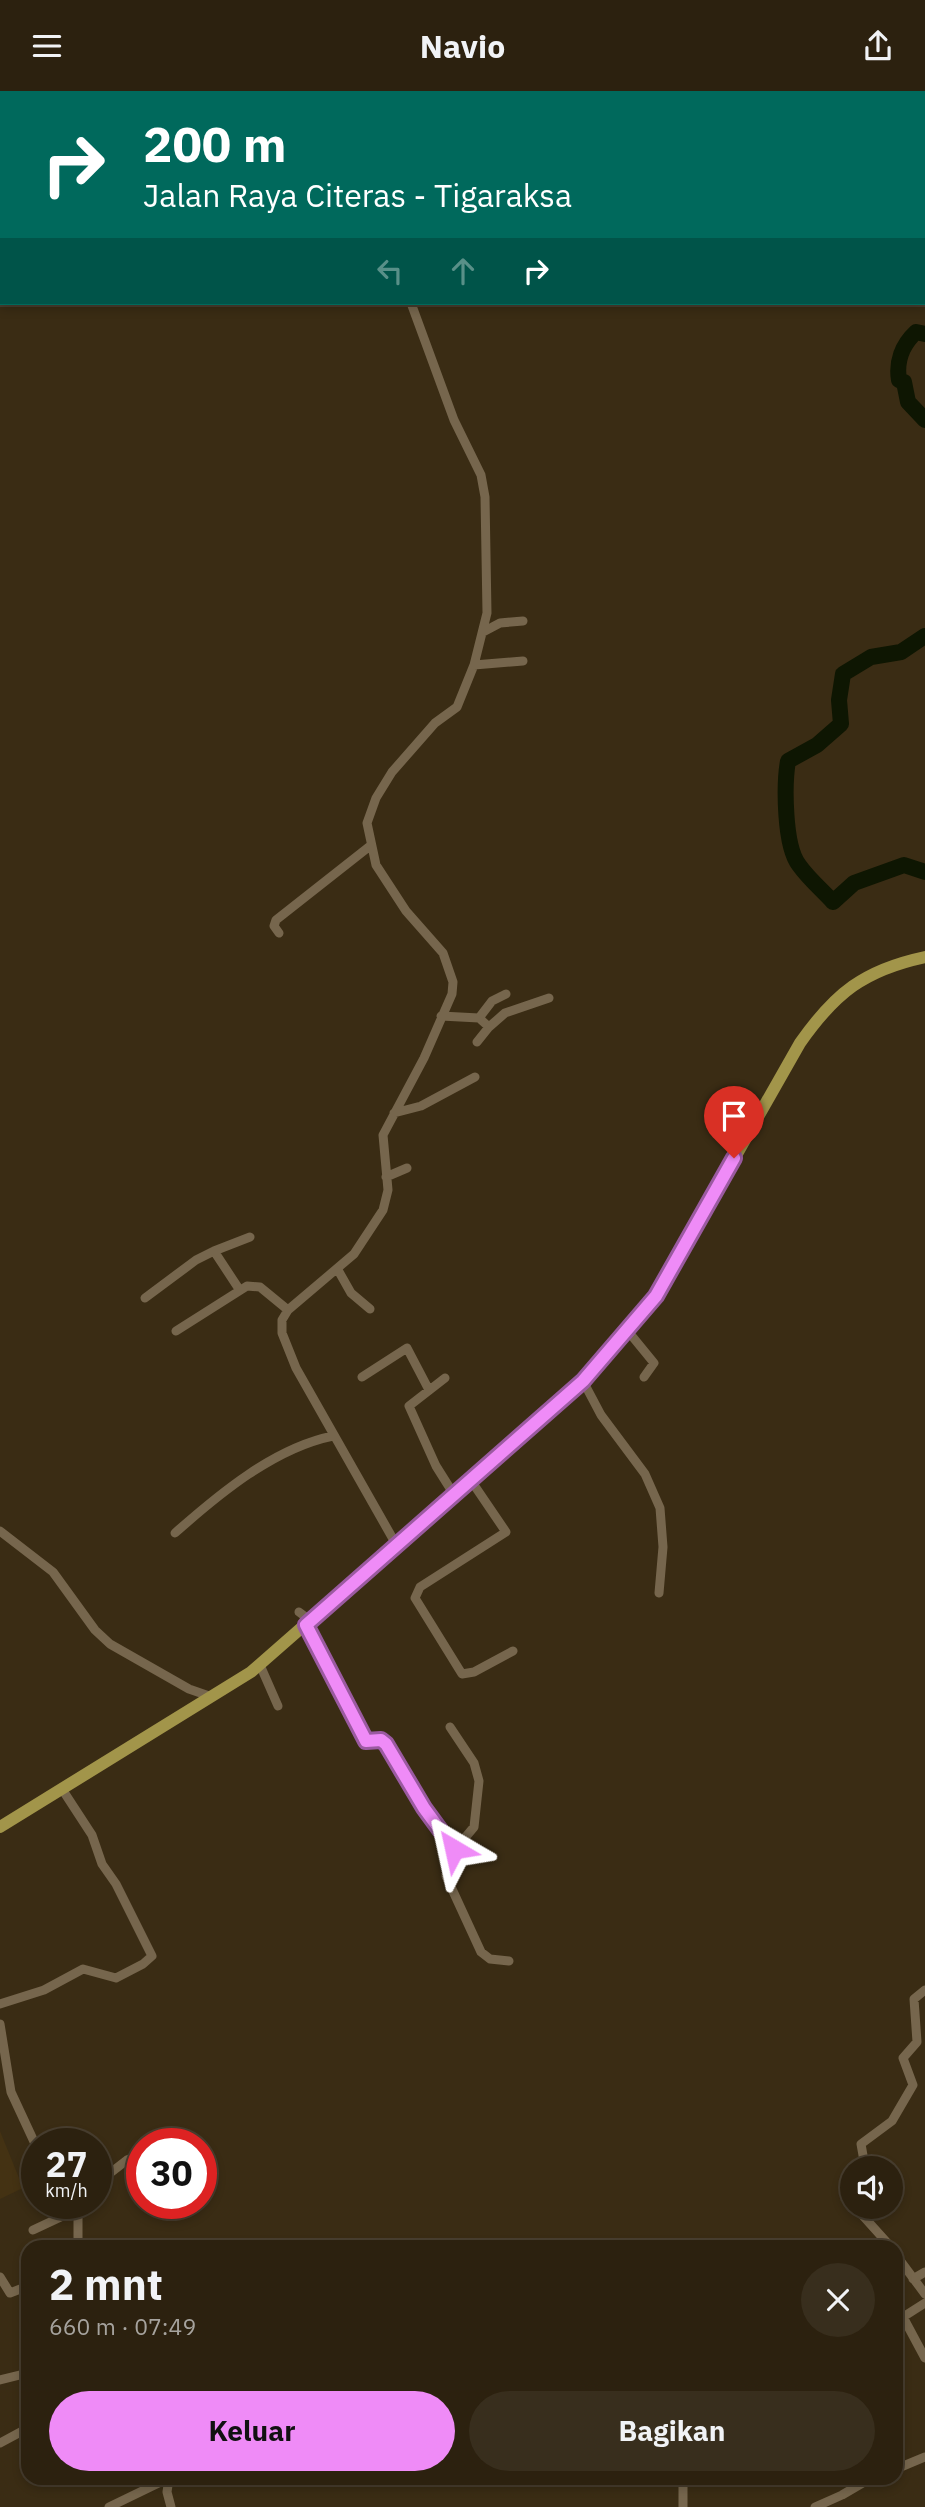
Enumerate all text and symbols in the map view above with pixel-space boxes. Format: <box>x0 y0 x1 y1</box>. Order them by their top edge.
text: Navio <box>420 25 505 67</box>
icon: menu <box>28 27 66 65</box>
icon: share <box>859 27 897 65</box>
text: 200 m <box>143 112 287 175</box>
icon: right <box>28 119 119 210</box>
text: Jalan Raya Citeras - Tigaraksa <box>143 174 572 216</box>
icon: left <box>371 252 409 290</box>
icon: ahead <box>444 252 482 290</box>
icon: right <box>517 252 555 290</box>
pin <box>704 1086 764 1158</box>
icon: arrive <box>715 1097 753 1135</box>
position arrow <box>417 1812 491 1886</box>
speed limit sign: 30 <box>126 2128 217 2219</box>
text: 27 <box>45 2141 88 2187</box>
map controls <box>840 2156 903 2219</box>
button: sound <box>840 2156 903 2219</box>
text: km/h <box>45 2179 88 2202</box>
text: 2 mnt <box>49 2257 163 2312</box>
button: close <box>801 2263 875 2337</box>
text: 660 m · 07:49 <box>49 2311 196 2341</box>
button: Keluar <box>49 2391 455 2471</box>
button: Bagikan <box>469 2391 875 2471</box>

